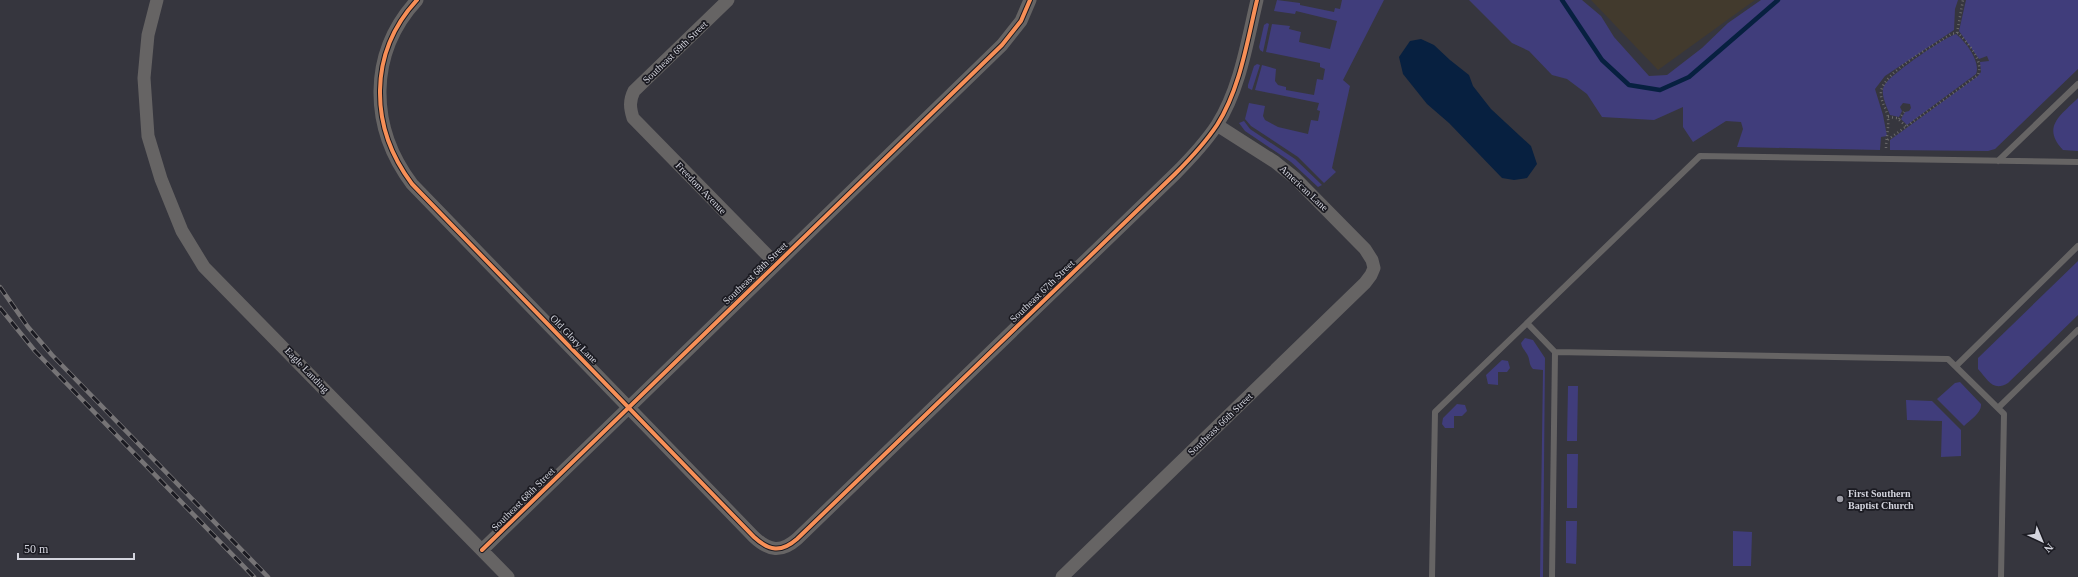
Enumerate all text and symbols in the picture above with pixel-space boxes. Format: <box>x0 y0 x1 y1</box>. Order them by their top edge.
street label: Southeast 69th Street <box>641 18 710 85</box>
street label: Freedom Avenue <box>673 160 729 217</box>
street label: American Lane <box>1278 163 1331 214</box>
street label: Southeast 68th Street <box>721 239 790 306</box>
street label: Southeast 67th Street <box>1008 257 1077 324</box>
street label: Old Glory Lane <box>548 312 600 366</box>
street label: Eagle Landing <box>283 345 331 395</box>
street label: Southeast 66th Street <box>1186 390 1255 457</box>
street label: Southeast 68th Street <box>489 465 557 533</box>
place label: First Southern Baptist Church <box>1848 488 1914 511</box>
marker: First Southern Baptist Church <box>1835 494 1845 504</box>
north arrow <box>2022 521 2062 561</box>
scale bar <box>18 535 134 561</box>
text: N <box>2042 541 2056 555</box>
text: 50 m <box>24 542 49 556</box>

